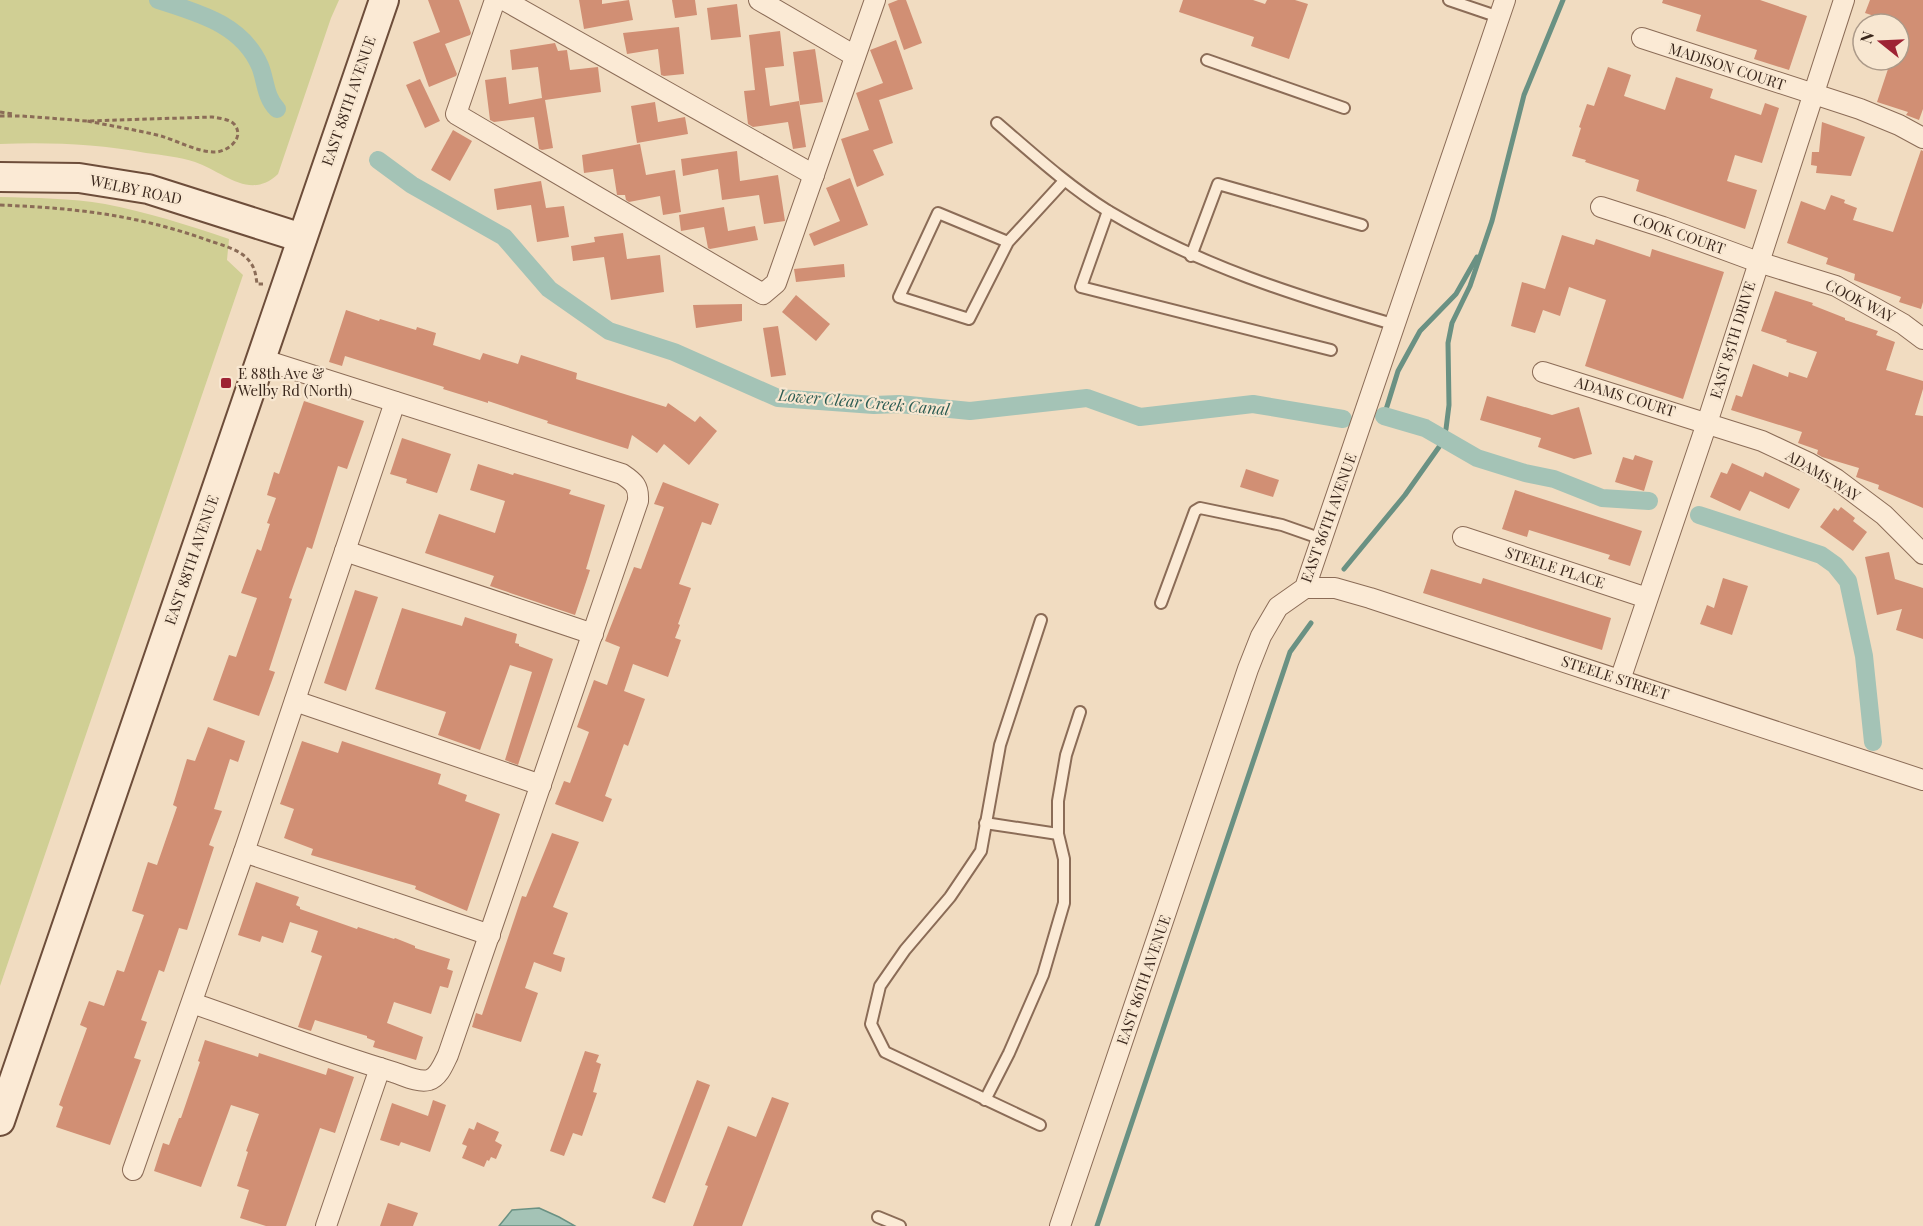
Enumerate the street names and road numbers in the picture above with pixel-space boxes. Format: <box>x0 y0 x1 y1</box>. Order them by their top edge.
street label: EAST 88TH AVENUE <box>316 33 380 168</box>
street label: MADISON COURT <box>1666 38 1788 94</box>
street label: WELBY ROAD <box>88 169 184 209</box>
street label: COOK COURT <box>1630 208 1728 258</box>
street label: COOK WAY <box>1822 274 1899 326</box>
street label: EAST 85TH DRIVE <box>1705 278 1759 401</box>
street label: ADAMS COURT <box>1572 371 1678 421</box>
street label: ADAMS WAY <box>1782 445 1865 505</box>
street label: EAST 86TH AVENUE <box>1295 450 1361 585</box>
street label: EAST 88TH AVENUE <box>159 492 223 627</box>
street label: STEELE PLACE <box>1503 542 1608 593</box>
street label: STEELE STREET <box>1559 650 1672 704</box>
street label: EAST 86TH AVENUE <box>1111 912 1175 1047</box>

